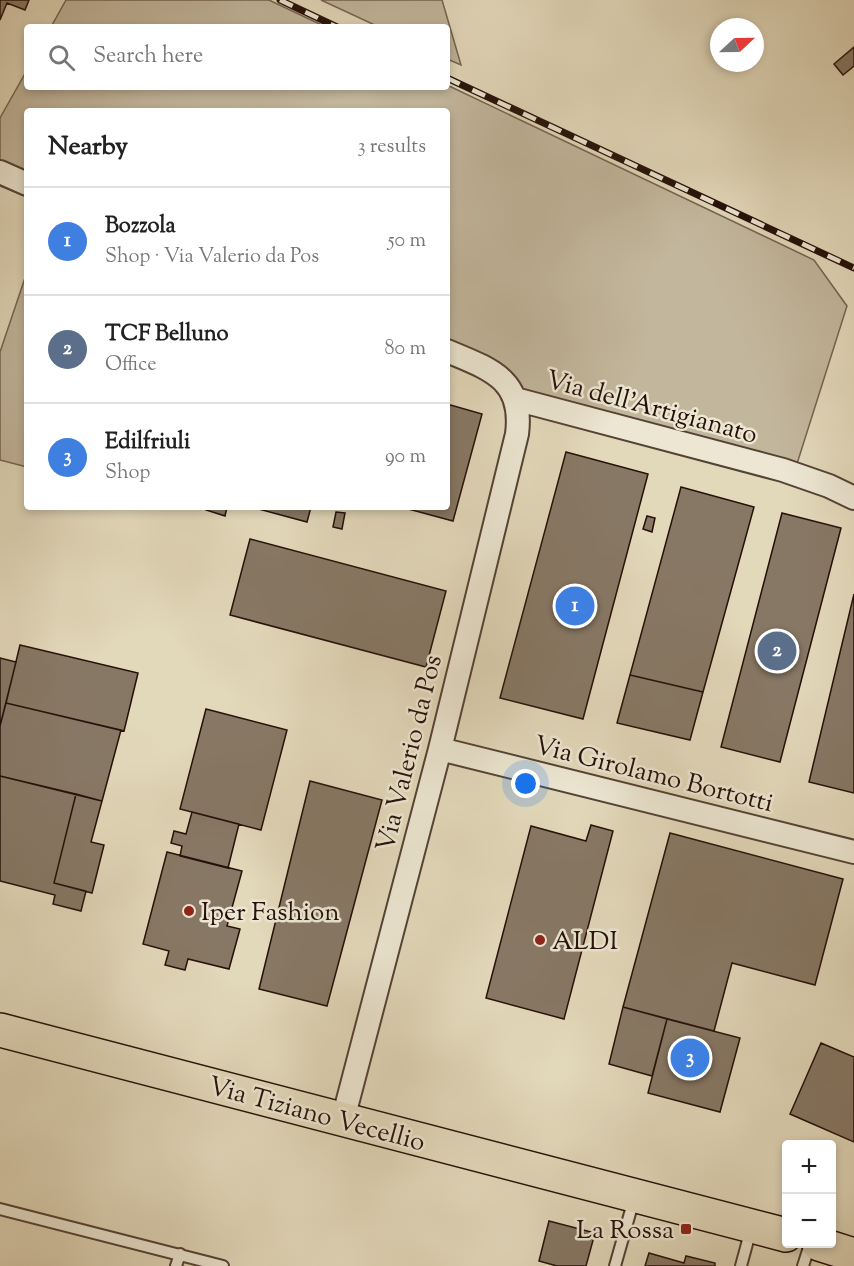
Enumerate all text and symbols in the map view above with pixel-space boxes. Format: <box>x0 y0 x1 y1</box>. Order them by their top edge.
north arrow <box>710 18 764 72</box>
search box <box>24 24 450 90</box>
icon: search <box>45 41 78 74</box>
text: Search here <box>93 41 203 73</box>
text: Nearby <box>48 129 128 166</box>
text: 3 results <box>357 133 426 162</box>
text: Bozzola <box>105 211 176 243</box>
text: 1 <box>64 227 71 256</box>
text: 50 m <box>388 227 426 256</box>
text: Shop · Via Valerio da Pos <box>105 243 319 272</box>
text: TCF Belluno <box>105 319 229 351</box>
text: 2 <box>63 335 72 364</box>
text: 80 m <box>385 335 426 364</box>
text: Office <box>105 351 157 380</box>
street label: Via dell'Artigianato <box>541 362 761 454</box>
text: Edilfriuli <box>105 427 190 459</box>
text: 3 <box>63 443 72 472</box>
text: 90 m <box>385 443 426 472</box>
text: Shop <box>105 459 150 488</box>
pin: 1 <box>556 584 594 628</box>
pin: 2 <box>758 628 796 674</box>
street label: Via Valerio da Pos <box>368 651 453 856</box>
street label: Via Girolamo Bortotti <box>530 728 777 823</box>
your location <box>511 769 540 798</box>
place label: Iper Fashion <box>201 895 340 932</box>
marker: Iper Fashion <box>182 904 196 918</box>
place label: ALDI <box>552 924 618 961</box>
marker: ALDI <box>533 933 547 947</box>
pin: 3 <box>670 1036 710 1080</box>
street label: Via Tiziano Vecellio <box>204 1069 429 1162</box>
map controls <box>782 1140 836 1248</box>
button: + <box>782 1140 836 1194</box>
button: − <box>782 1194 836 1248</box>
place label: La Rossa <box>576 1213 674 1250</box>
marker: La Rossa <box>679 1222 693 1236</box>

